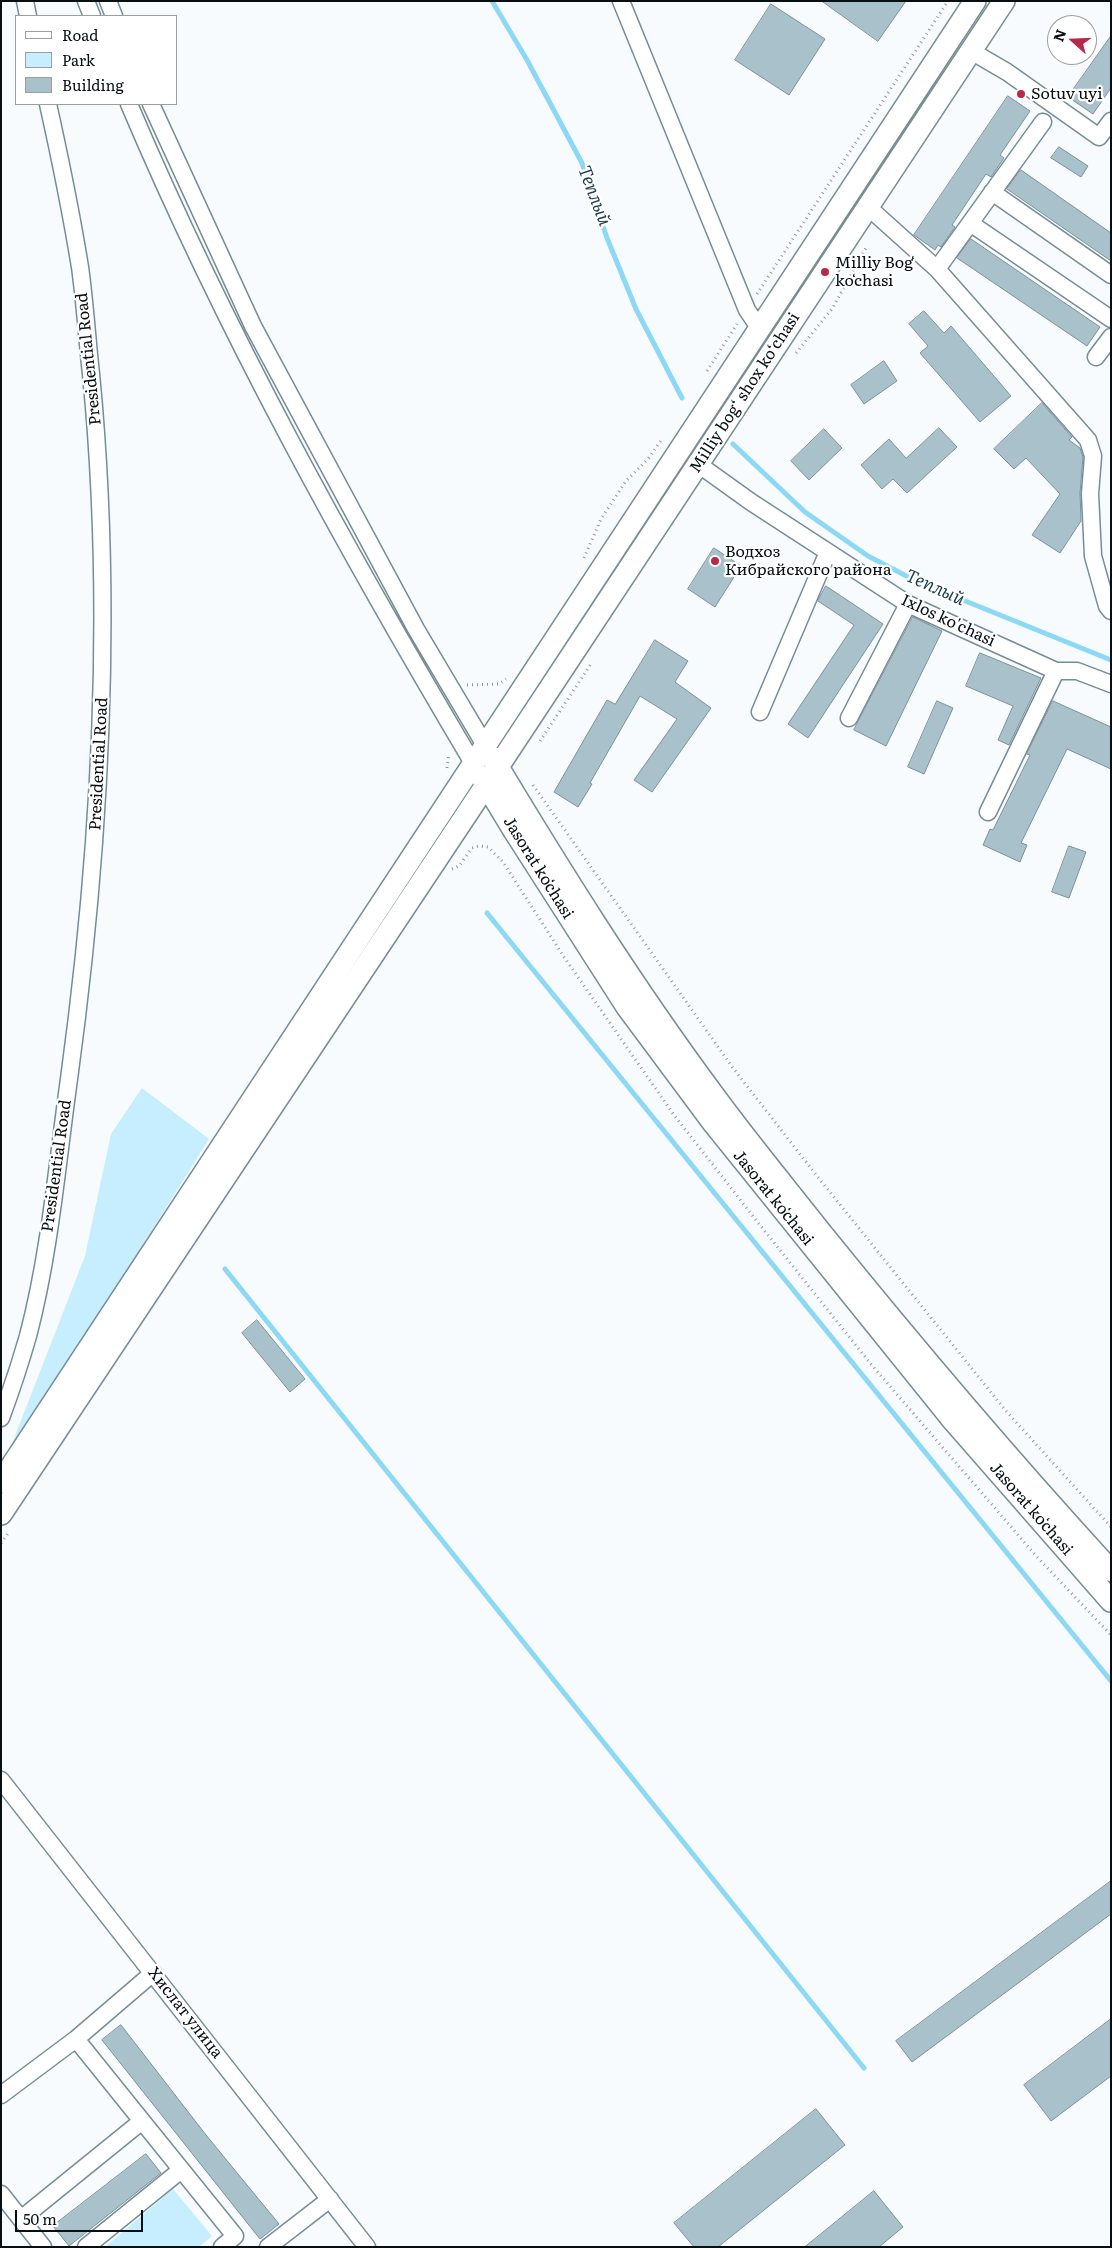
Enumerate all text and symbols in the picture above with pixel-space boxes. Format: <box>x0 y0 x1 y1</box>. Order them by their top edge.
legend <box>15 15 178 105</box>
north arrow <box>1047 15 1097 65</box>
text: Road <box>62 23 98 46</box>
text: N <box>1047 26 1070 44</box>
text: Park <box>62 48 95 71</box>
text: Building <box>62 73 124 96</box>
place label: Sotuv uyi <box>1031 84 1103 104</box>
marker: Sotuv uyi <box>1015 88 1027 100</box>
water label: Теплый <box>573 163 615 229</box>
place label: Milliy Bogʻ koʻchasi <box>835 253 913 291</box>
marker: Milliy Bogʻ koʻchasi <box>819 266 831 278</box>
street label: Presidential Road <box>72 292 106 426</box>
street label: Milliy bog‘ shox ko‘chasi <box>686 309 804 477</box>
place label: Водхоз Кибрайского района <box>725 542 892 580</box>
marker: Водхоз Кибрайского района <box>709 555 721 567</box>
water label: Теплый <box>902 565 968 611</box>
street label: Ixlos ko'chasi <box>898 591 998 651</box>
street label: Presidential Road <box>86 697 112 831</box>
street label: Jasorat koʻchasi <box>499 813 577 923</box>
street label: Presidential Road <box>38 1099 76 1233</box>
street label: Jasorat koʻchasi <box>729 1146 817 1250</box>
street label: Jasorat koʻchasi <box>985 1459 1077 1559</box>
street label: Хислат улица <box>144 1964 226 2062</box>
scale bar <box>18 2200 145 2232</box>
text: 50 m <box>23 2207 57 2230</box>

